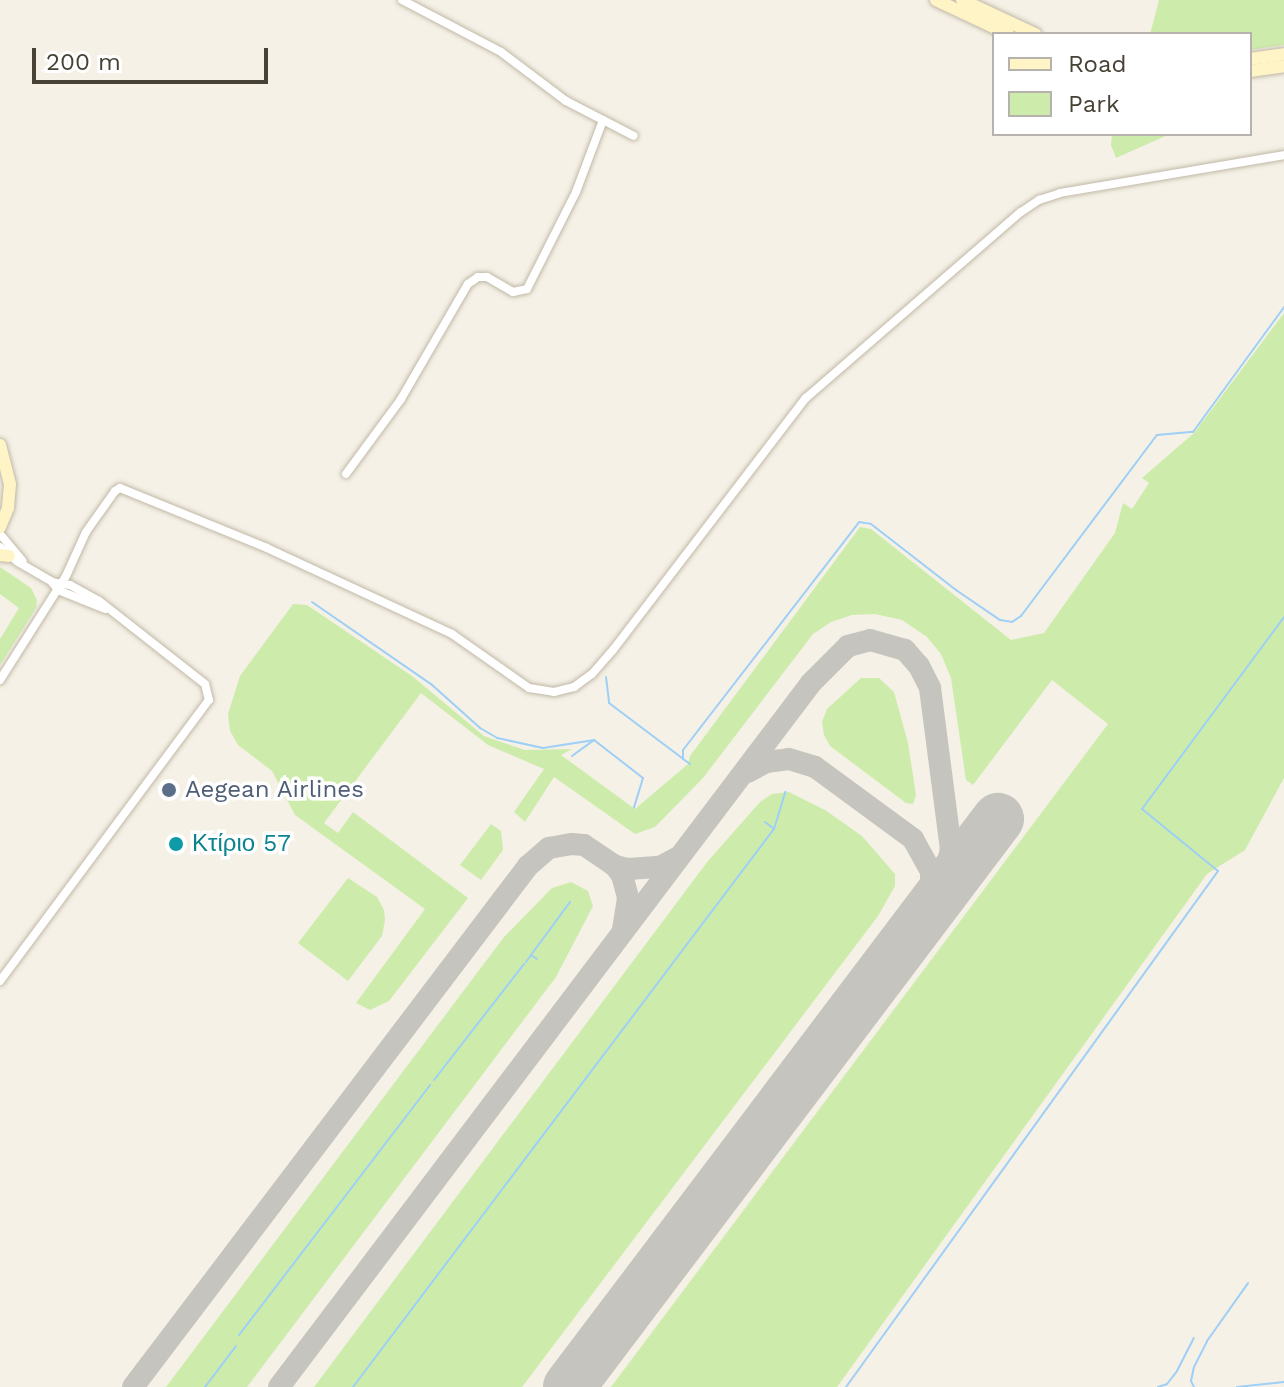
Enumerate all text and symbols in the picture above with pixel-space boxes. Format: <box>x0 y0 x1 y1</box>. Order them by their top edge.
scale bar <box>36 32 272 82</box>
legend <box>992 32 1252 136</box>
text: 200 m <box>46 48 121 76</box>
text: Road <box>1068 50 1127 78</box>
text: Park <box>1068 90 1120 118</box>
place label: Aegean Airlines <box>185 776 365 804</box>
marker: Aegean Airlines <box>160 781 178 799</box>
place label: Κτίριο 57 <box>192 830 291 858</box>
marker: Κτίριο 57 <box>167 835 185 853</box>

